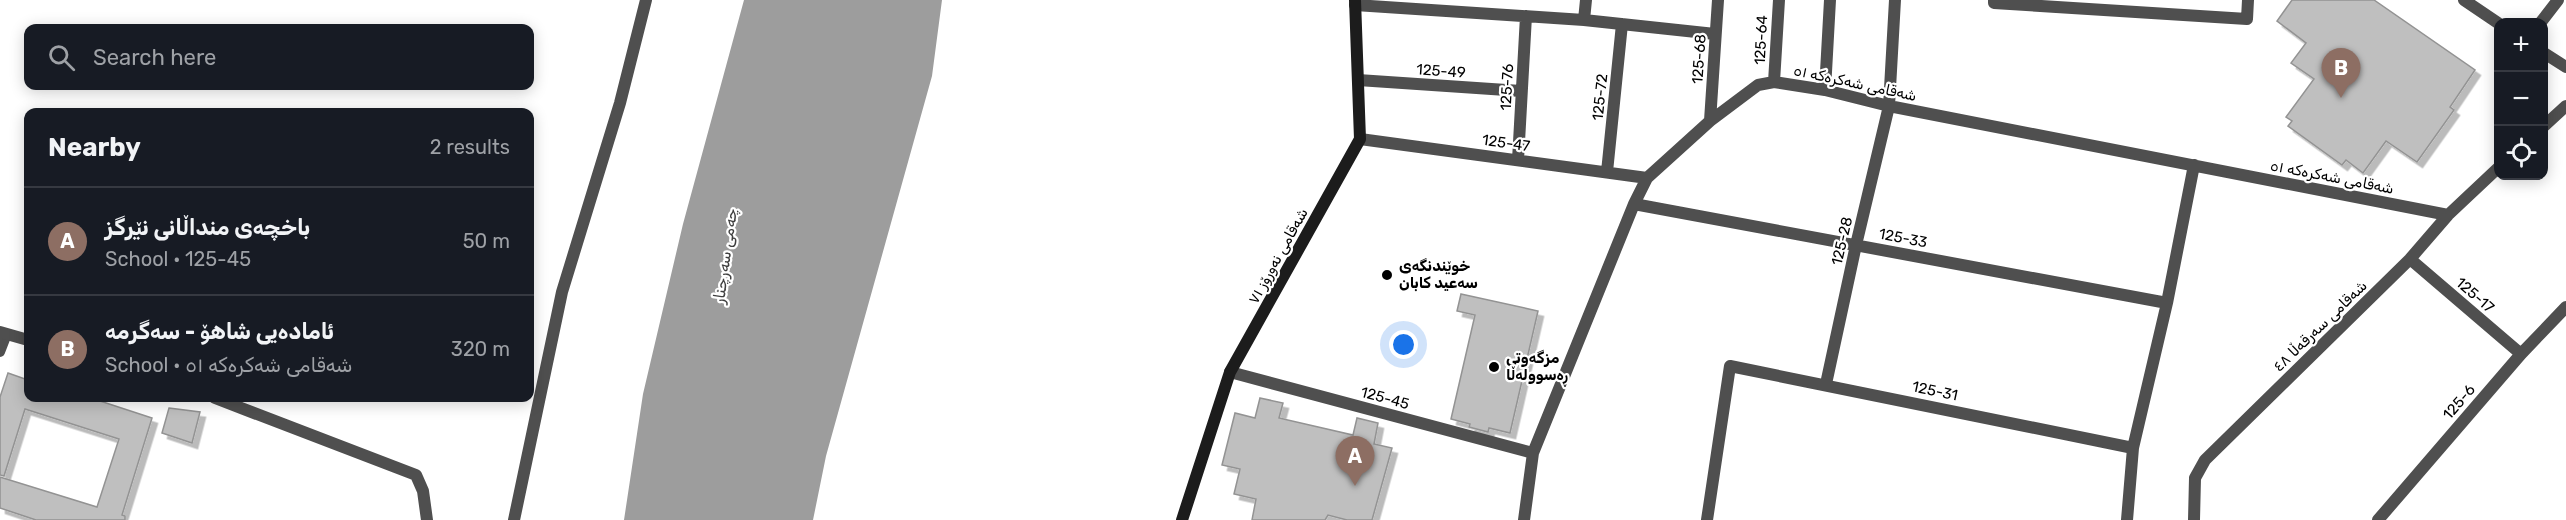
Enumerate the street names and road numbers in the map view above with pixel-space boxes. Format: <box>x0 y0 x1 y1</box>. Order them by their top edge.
street label: 125-64 <box>1751 15 1771 65</box>
street label: 125-68 <box>1688 33 1710 85</box>
street label: 125-49 <box>1416 60 1466 82</box>
street label: شەقامی شەکرەکە ٥١ <box>1792 61 1918 105</box>
street label: 125-76 <box>1497 63 1517 111</box>
street label: 125-72 <box>1589 72 1611 121</box>
street label: 125-47 <box>1481 131 1531 155</box>
street label: شەقامی شەکرەکە ٥١ <box>2269 156 2395 198</box>
street label: شەقامی نەورۆز ٧١ <box>1244 205 1313 308</box>
street label: 125-28 <box>1828 215 1856 267</box>
street label: 125-33 <box>1877 224 1929 252</box>
street label: 125-17 <box>2452 273 2498 317</box>
street label: شەقامی سەرقەڵا ٤٨ <box>2269 277 2371 375</box>
street label: 125-31 <box>1911 377 1959 405</box>
street label: 125-6 <box>2439 381 2479 423</box>
street label: 125-45 <box>1359 383 1411 413</box>

